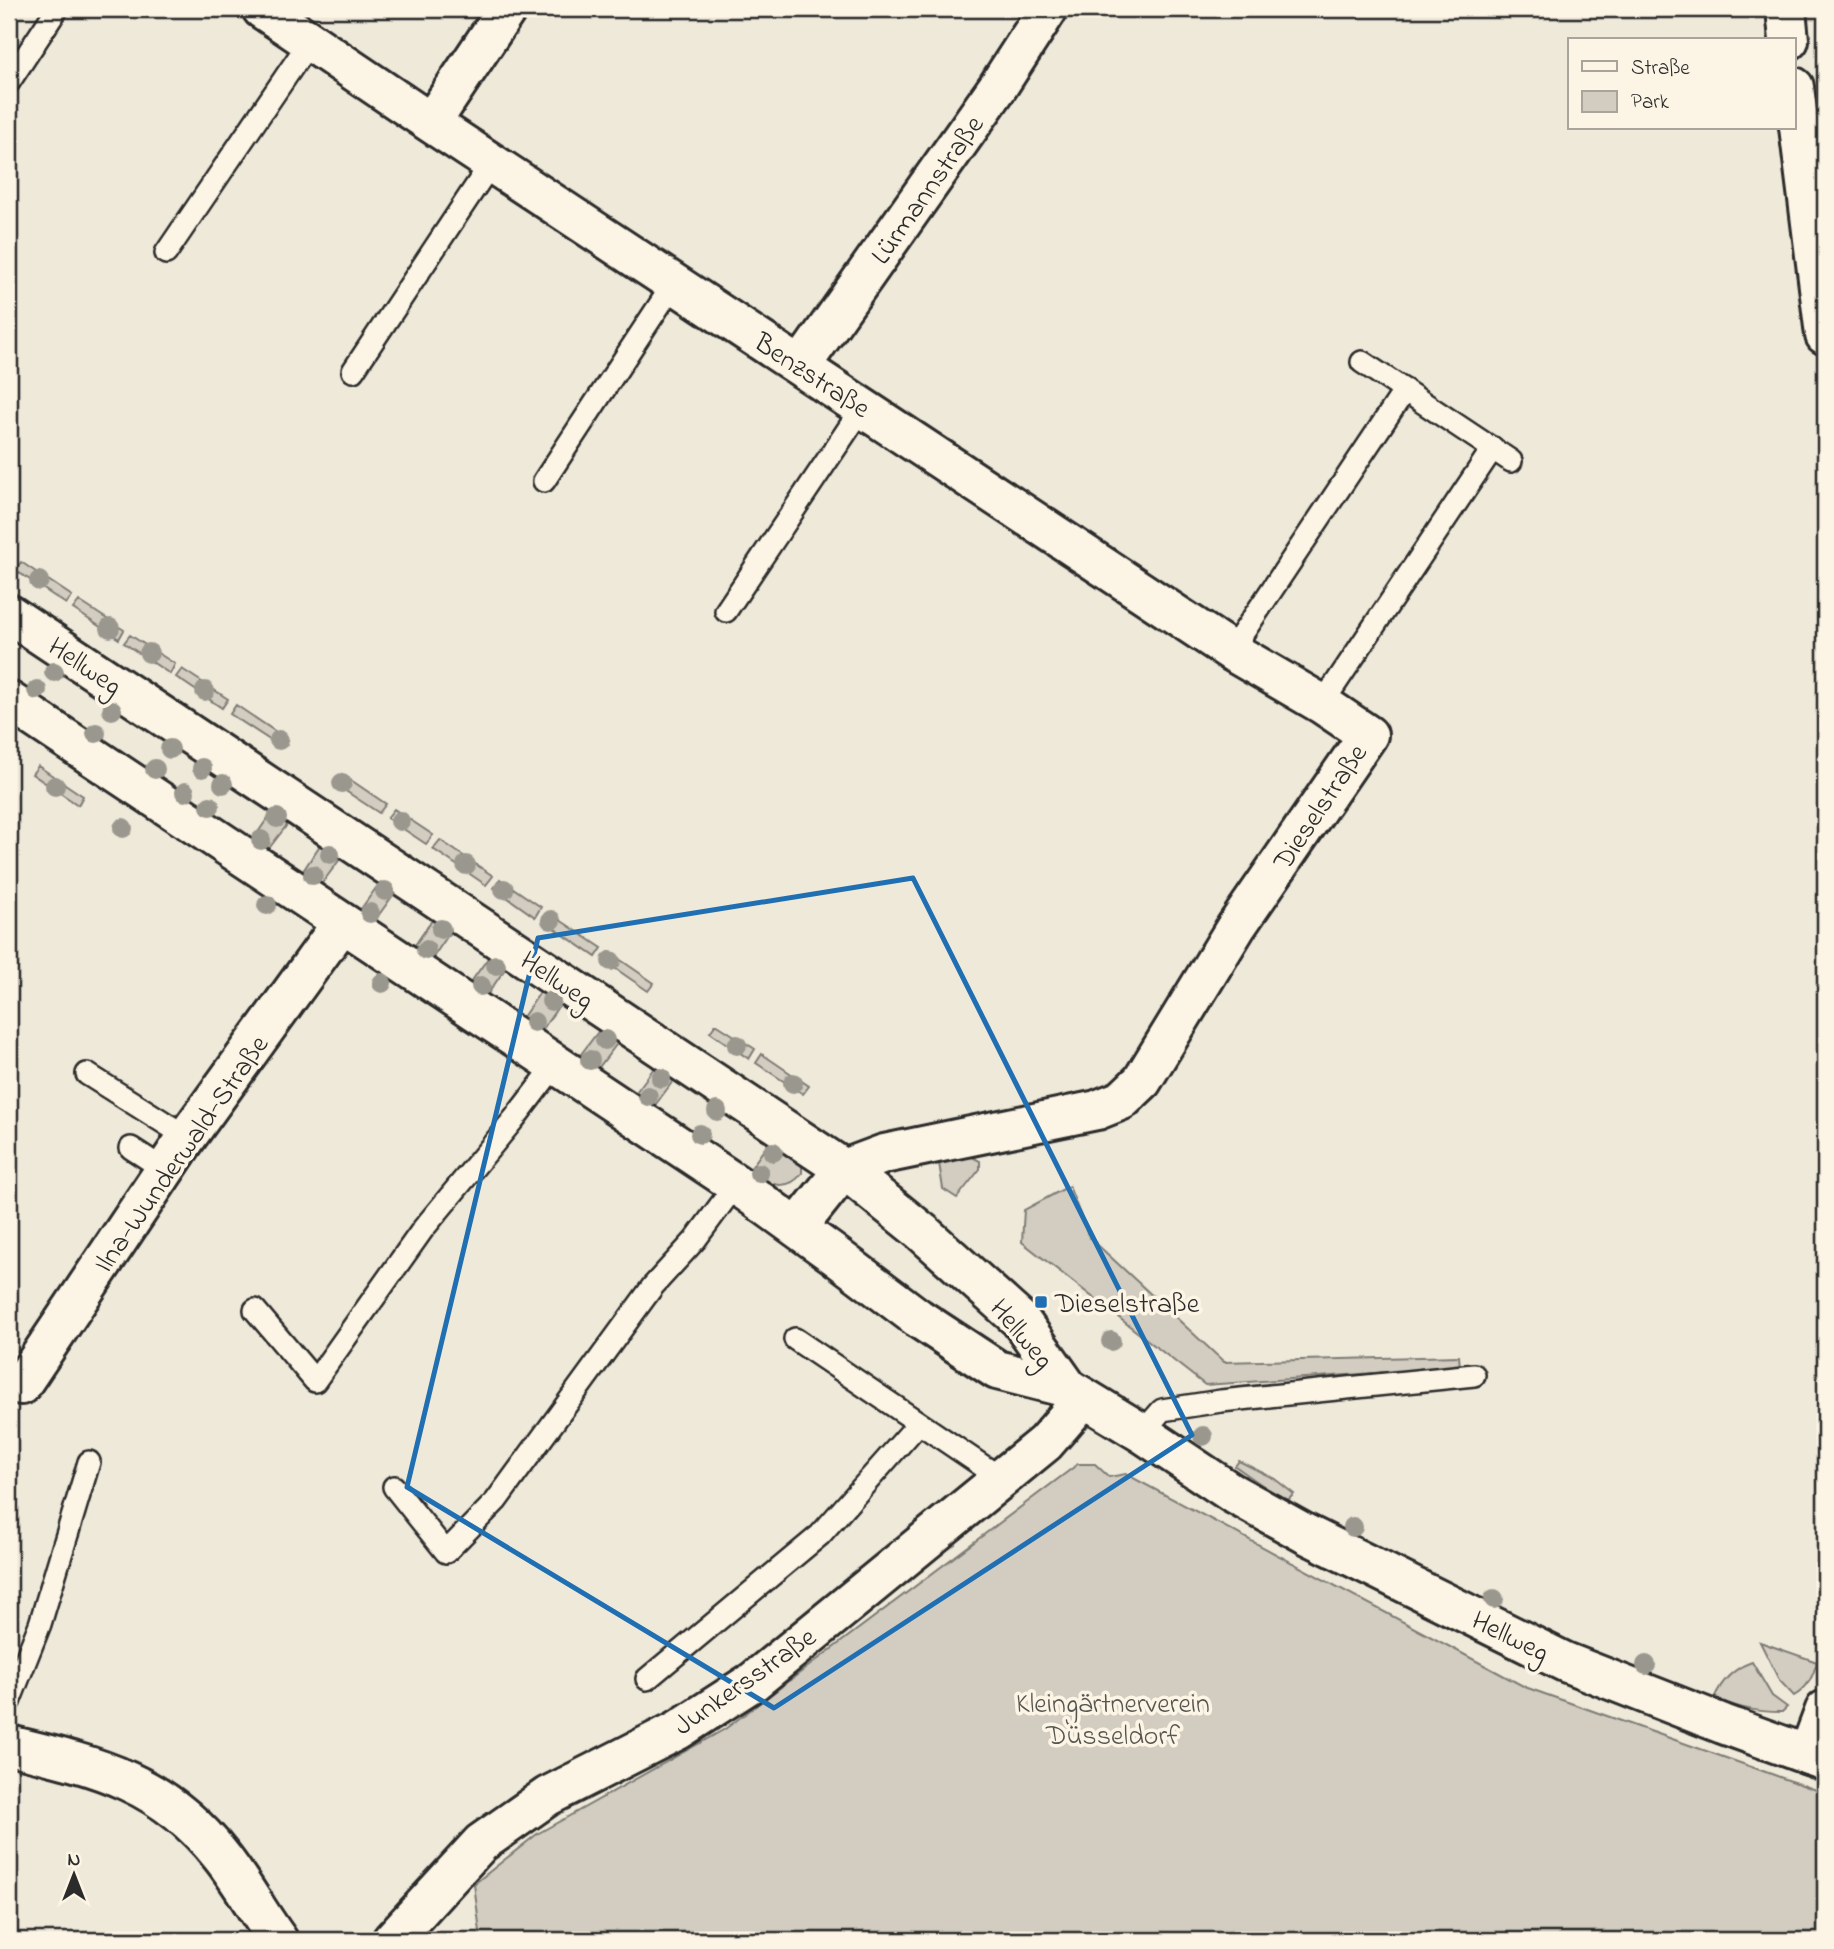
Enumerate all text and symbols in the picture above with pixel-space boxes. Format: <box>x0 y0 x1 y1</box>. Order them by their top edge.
legend <box>1568 38 1796 130</box>
text: Straße <box>1631 54 1690 84</box>
text: Park <box>1631 88 1670 118</box>
street label: Lürmannstraße <box>862 108 996 274</box>
street label: Benzstraße <box>744 323 878 430</box>
street label: Hellweg <box>39 628 129 708</box>
street label: Dieselstraße <box>1264 736 1379 880</box>
street label: Hellweg <box>511 942 601 1022</box>
street label: Ilna-Wunderwald-Straße <box>85 1027 281 1282</box>
place label: Dieselstraße <box>1054 1285 1200 1326</box>
street label: Hellweg <box>978 1291 1062 1380</box>
marker: Dieselstraße <box>1033 1294 1049 1310</box>
street label: Hellweg <box>1464 1602 1555 1674</box>
street label: Junkersstraße <box>666 1618 826 1747</box>
park label: Kleingärtnerverein Düsseldorf <box>1016 1685 1210 1758</box>
north arrow <box>38 1840 108 1910</box>
text: N <box>68 1847 81 1874</box>

